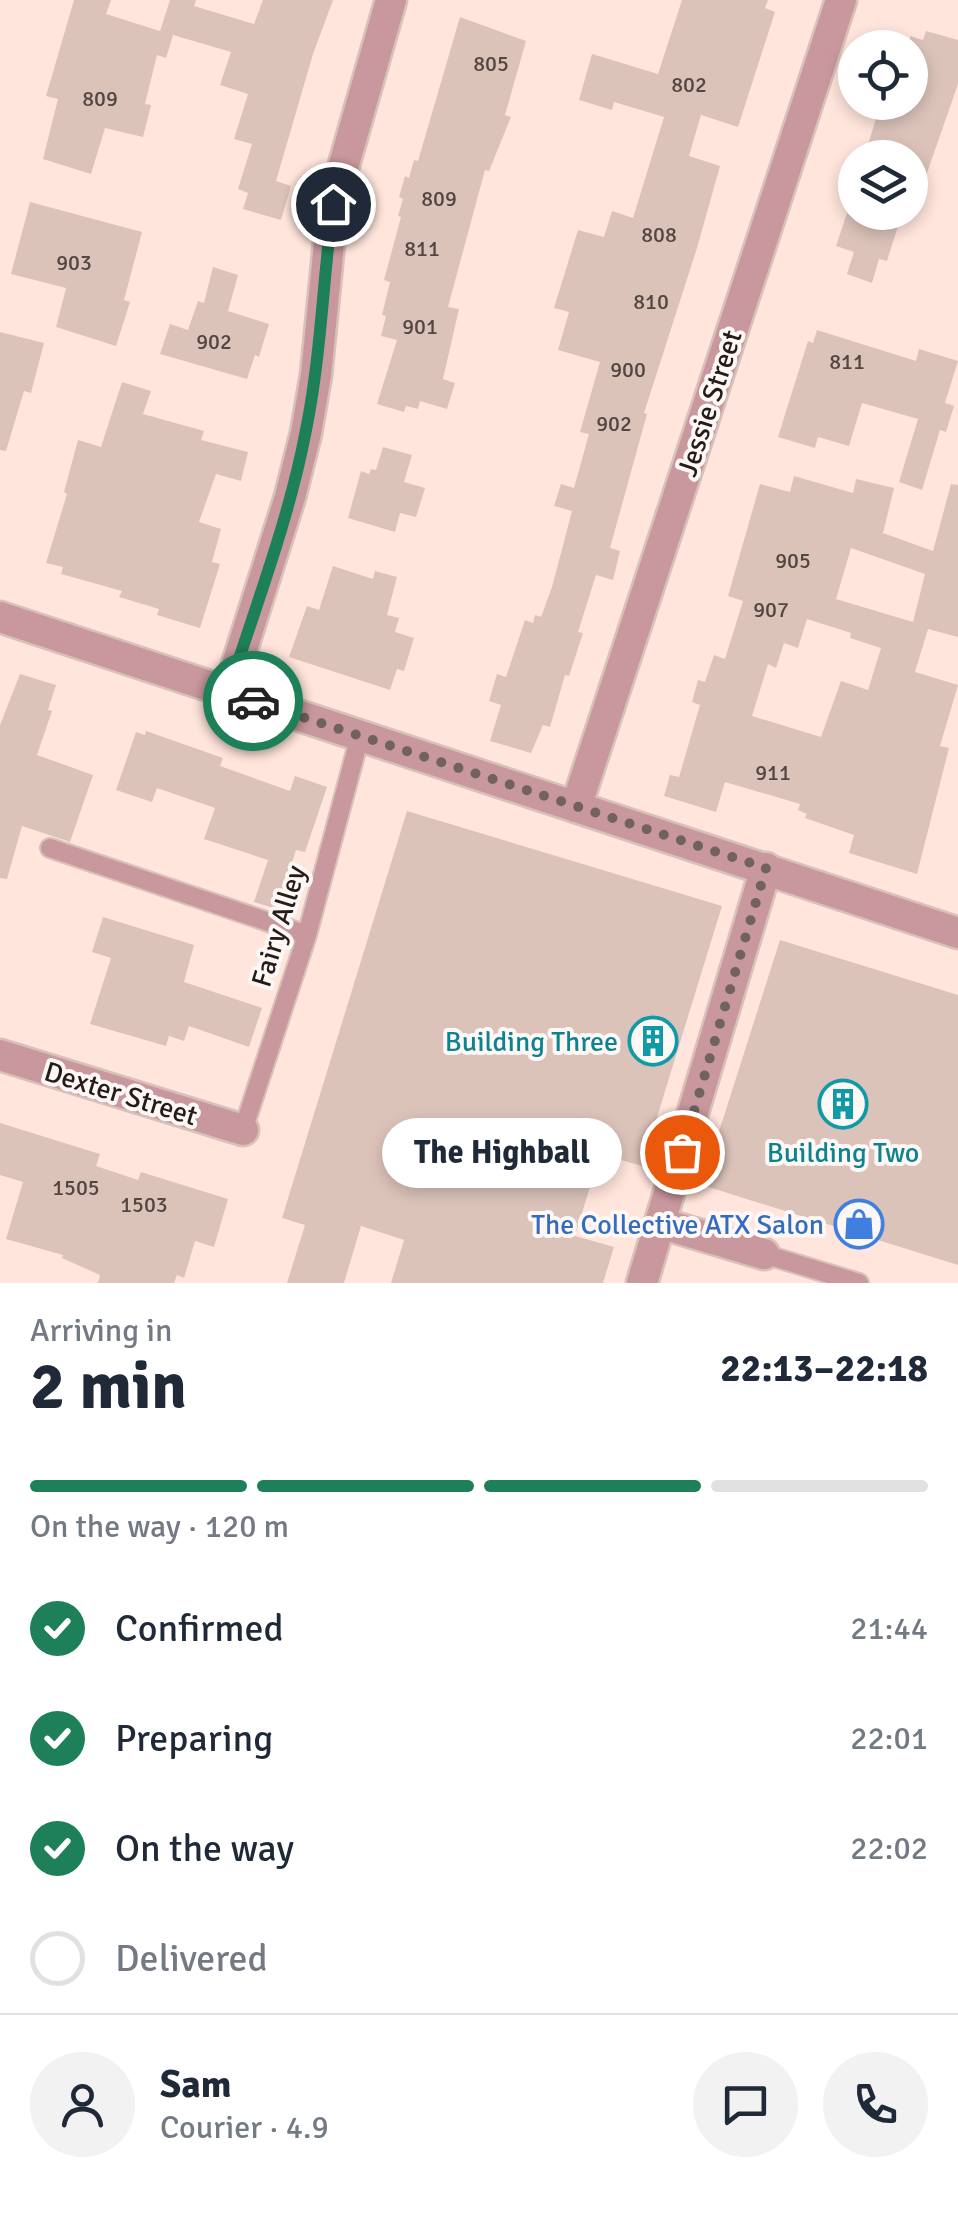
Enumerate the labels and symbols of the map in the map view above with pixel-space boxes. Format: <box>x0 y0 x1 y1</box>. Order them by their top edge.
house number: 805 <box>473 50 509 77</box>
house number: 802 <box>671 71 707 98</box>
house number: 809 <box>82 85 118 112</box>
pin <box>291 162 376 247</box>
house number: 809 <box>421 185 457 212</box>
house number: 808 <box>641 221 677 248</box>
house number: 811 <box>404 235 440 262</box>
house number: 903 <box>56 249 92 276</box>
house number: 810 <box>633 288 669 315</box>
house number: 901 <box>402 313 438 340</box>
street label: Jessie Street <box>670 326 750 481</box>
house number: 902 <box>196 328 232 355</box>
house number: 811 <box>829 348 865 375</box>
house number: 900 <box>610 356 646 383</box>
house number: 902 <box>596 410 632 437</box>
house number: 905 <box>775 547 811 574</box>
house number: 907 <box>753 596 789 623</box>
courier <box>203 651 303 751</box>
house number: 911 <box>755 759 791 786</box>
street label: Fairy Alley <box>244 861 314 991</box>
building icon: Building Three <box>627 1015 679 1067</box>
place label: Building Three <box>445 1025 618 1059</box>
street label: Dexter Street <box>40 1055 201 1133</box>
building icon: Building Two <box>817 1078 869 1130</box>
pin <box>640 1110 725 1195</box>
callout: The Highball <box>382 1117 622 1187</box>
place label: Building Two <box>767 1136 919 1170</box>
house number: 1505 <box>52 1174 100 1201</box>
house number: 1503 <box>120 1191 168 1218</box>
shop icon: The Collective ATX Salon <box>833 1198 885 1250</box>
place label: The Collective ATX Salon <box>531 1208 824 1242</box>

